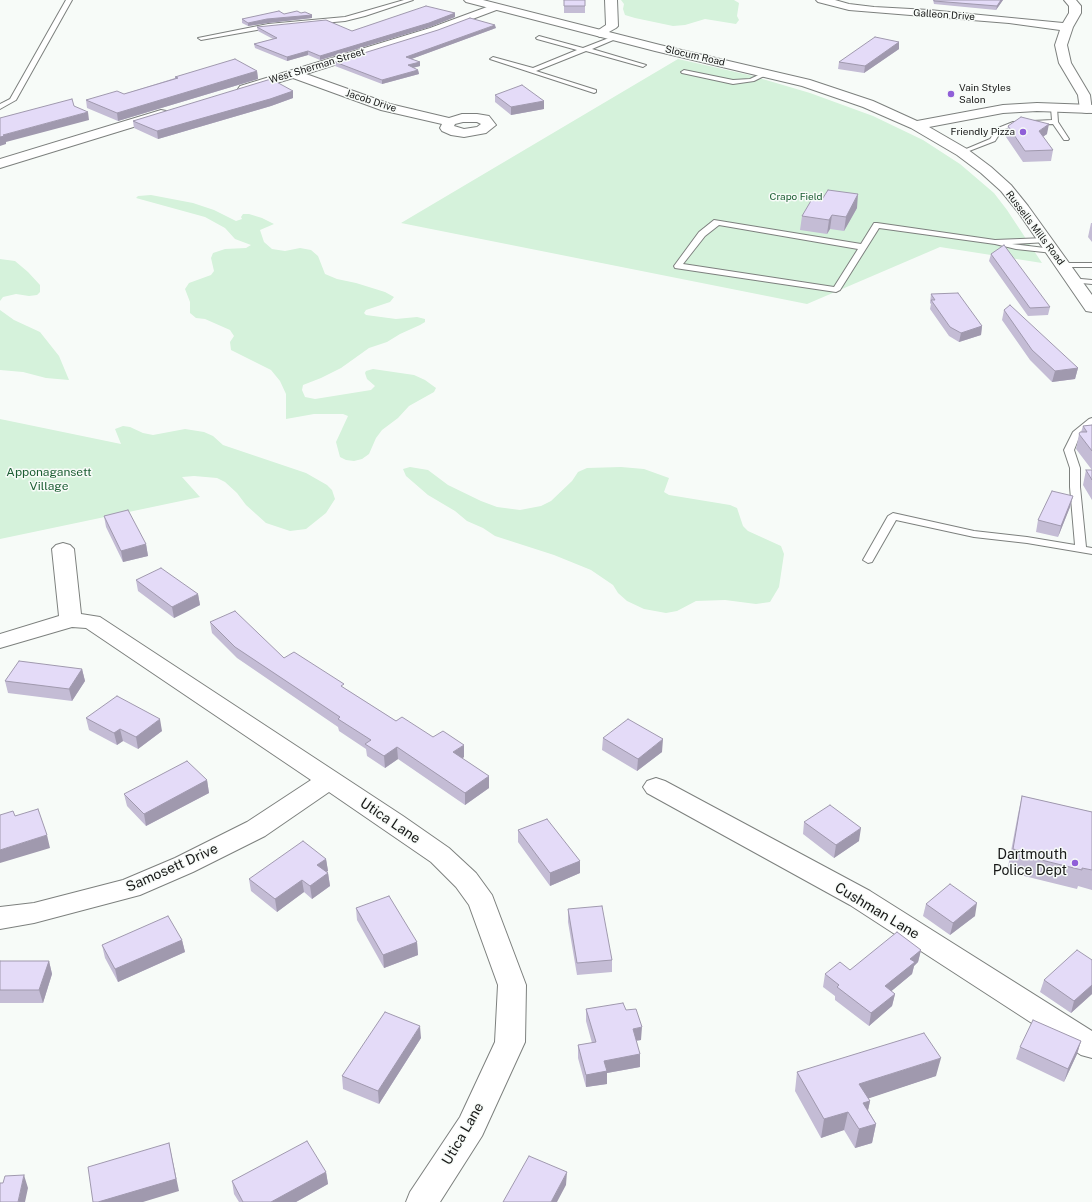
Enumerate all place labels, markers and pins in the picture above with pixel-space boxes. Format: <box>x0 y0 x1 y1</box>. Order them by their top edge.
place label: Vain Styles Salon <box>959 82 1011 106</box>
marker: Vain Styles Salon <box>946 89 956 99</box>
place label: Friendly Pizza <box>950 126 1015 138</box>
marker: Friendly Pizza <box>1018 127 1028 137</box>
place label: Dartmouth Police Dept <box>993 847 1067 880</box>
marker: Dartmouth Police Dept <box>1070 858 1080 868</box>

